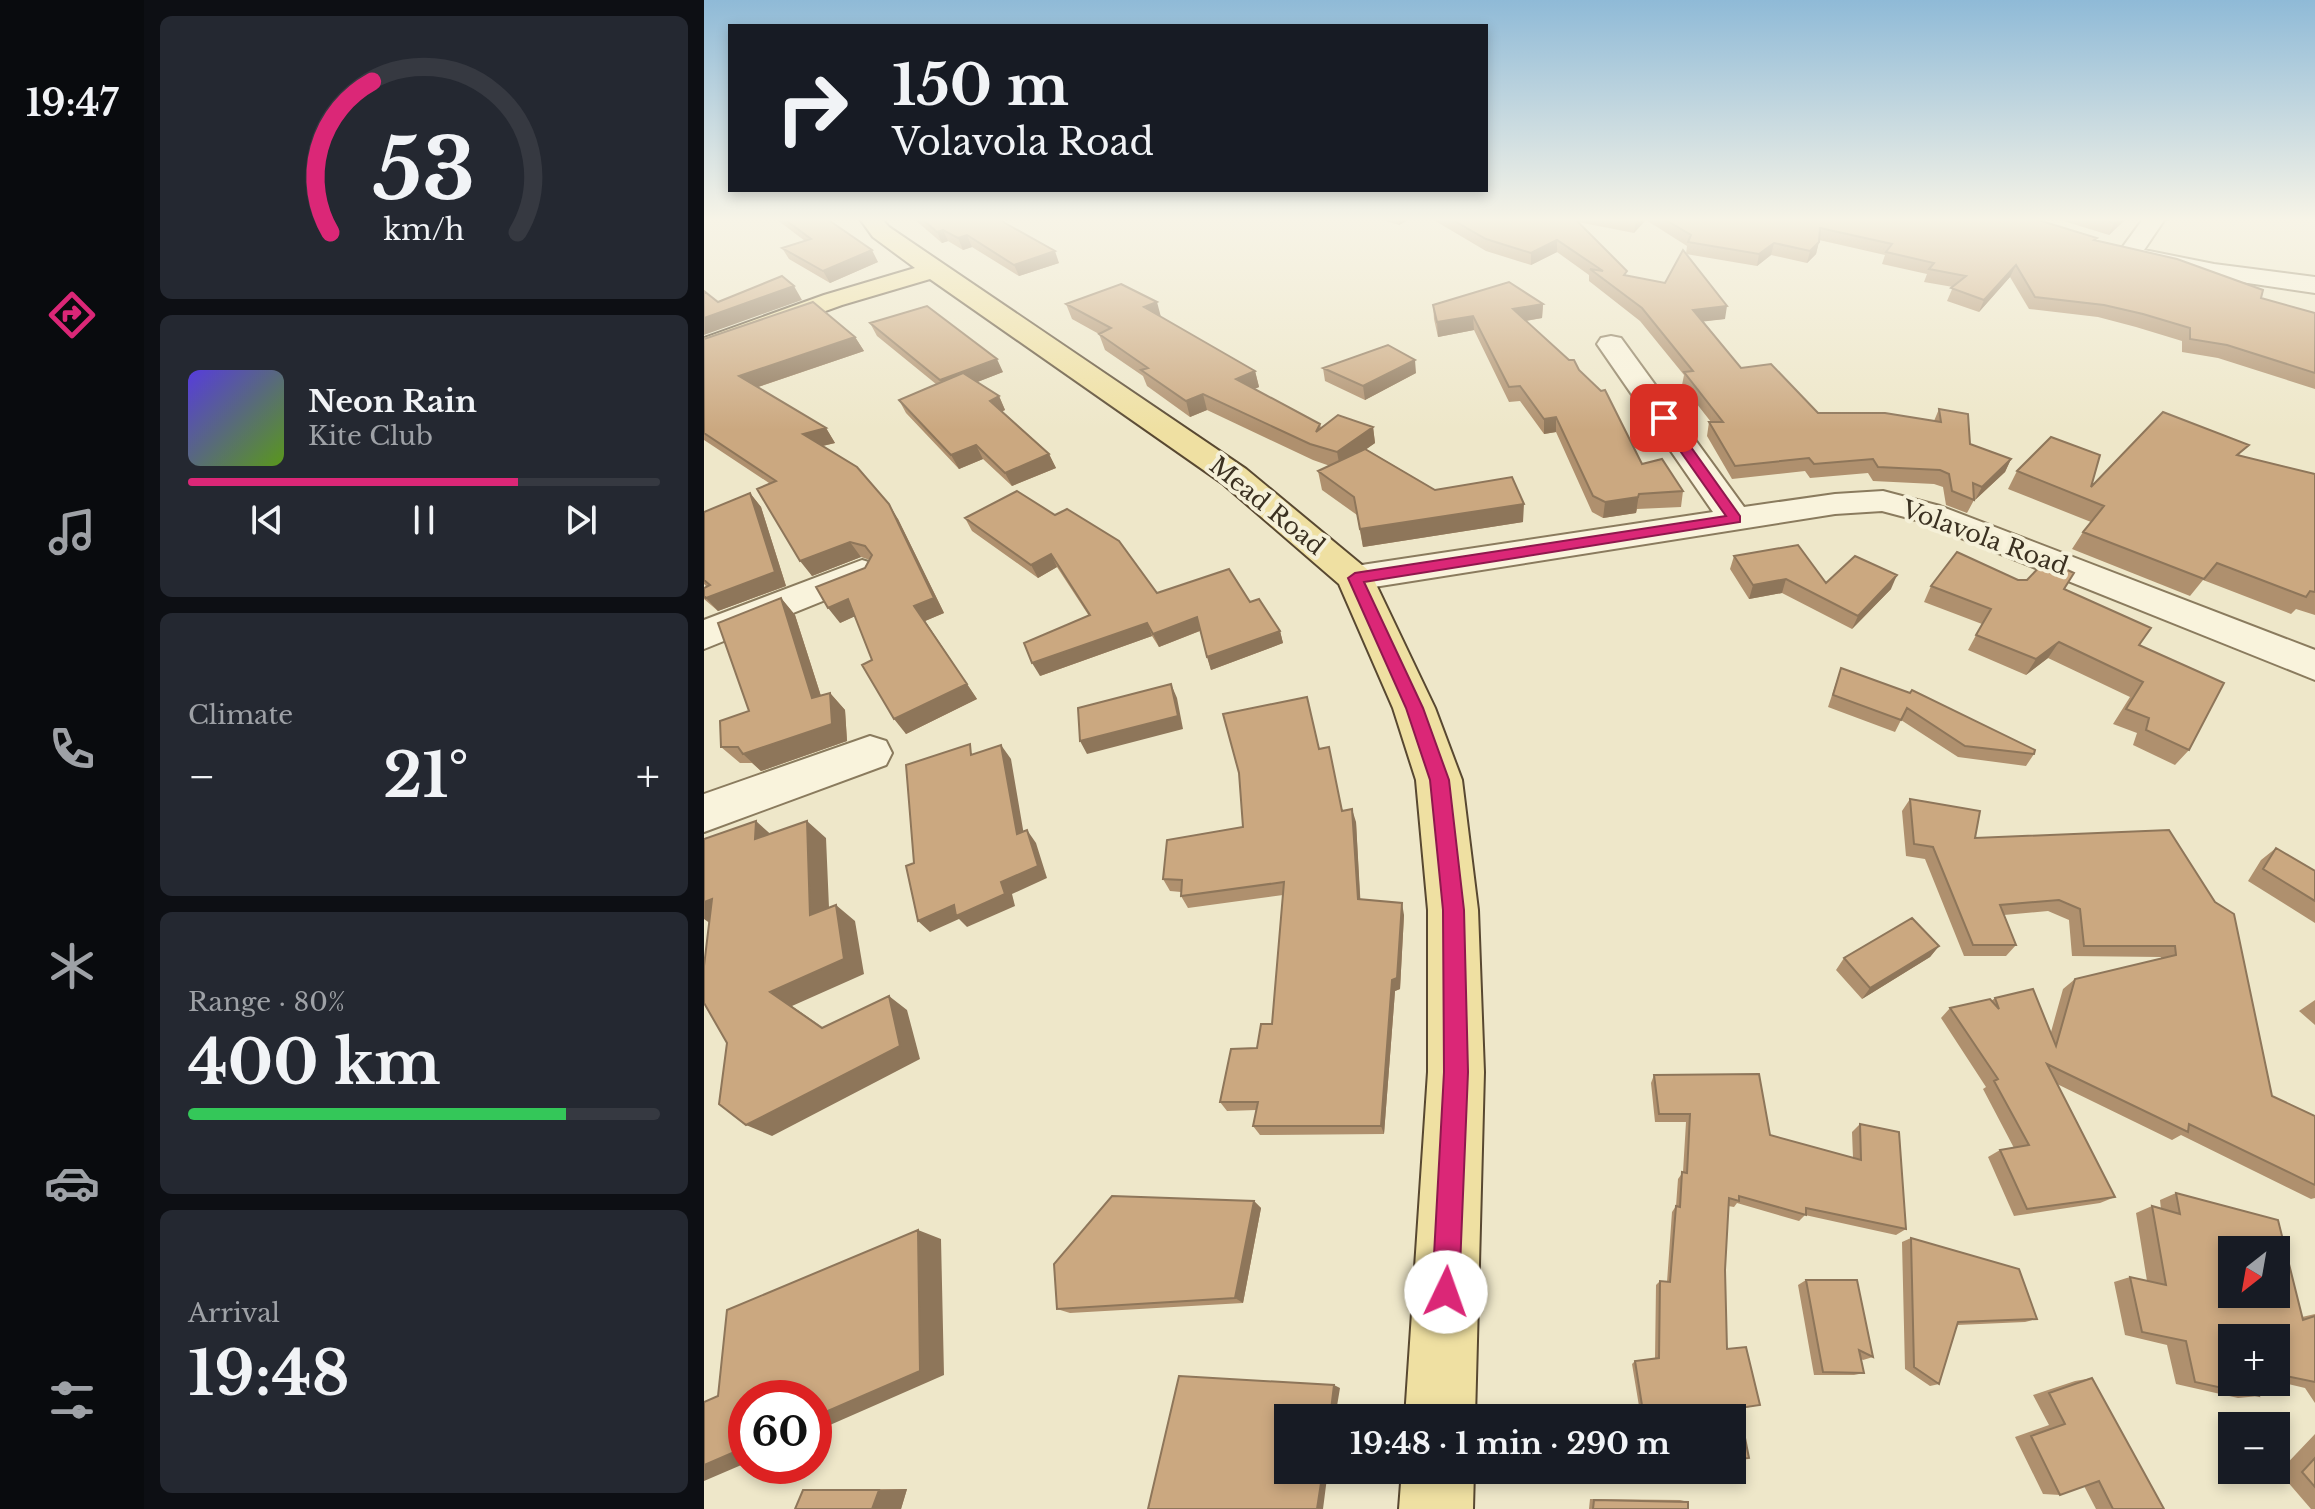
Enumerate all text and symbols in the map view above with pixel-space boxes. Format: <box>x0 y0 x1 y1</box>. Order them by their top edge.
text: 150 m <box>892 51 1069 120</box>
icon: right <box>760 56 864 160</box>
text: 19:47 <box>26 81 118 126</box>
text: 53 <box>373 118 475 221</box>
text: Volavola Road <box>892 120 1154 165</box>
text: km/h <box>383 212 465 248</box>
icon: directions <box>44 287 100 343</box>
text: Neon Rain <box>308 383 477 420</box>
pin <box>1630 384 1698 452</box>
icon: arrive <box>1642 396 1686 440</box>
text: Kite Club <box>308 420 433 452</box>
street label: Mead Road <box>1204 450 1331 561</box>
street label: Volavola Road <box>1897 494 2072 581</box>
icon: previous <box>245 498 289 542</box>
icon: pause <box>402 498 446 542</box>
icon: next <box>559 498 603 542</box>
icon: music <box>44 504 100 560</box>
text: Climate <box>188 699 293 731</box>
icon: phone <box>44 721 100 777</box>
text: 21° <box>383 739 468 813</box>
text: − <box>188 749 216 804</box>
text: + <box>636 749 660 804</box>
icon: climate <box>44 938 100 994</box>
text: Range · 80% <box>188 986 345 1018</box>
text: 400 km <box>188 1026 441 1100</box>
icon: car <box>44 1155 100 1211</box>
north arrow <box>2218 1236 2290 1308</box>
map controls <box>2218 1236 2290 1484</box>
position arrow <box>1404 1250 1488 1334</box>
text: Arrival <box>188 1297 280 1329</box>
button: + <box>2218 1324 2290 1396</box>
text: 19:48 <box>188 1337 350 1411</box>
icon: filters <box>44 1372 100 1428</box>
speed limit sign: 60 <box>728 1380 832 1484</box>
button: − <box>2218 1412 2290 1484</box>
text: 19:48 · 1 min · 290 m <box>1350 1425 1670 1462</box>

